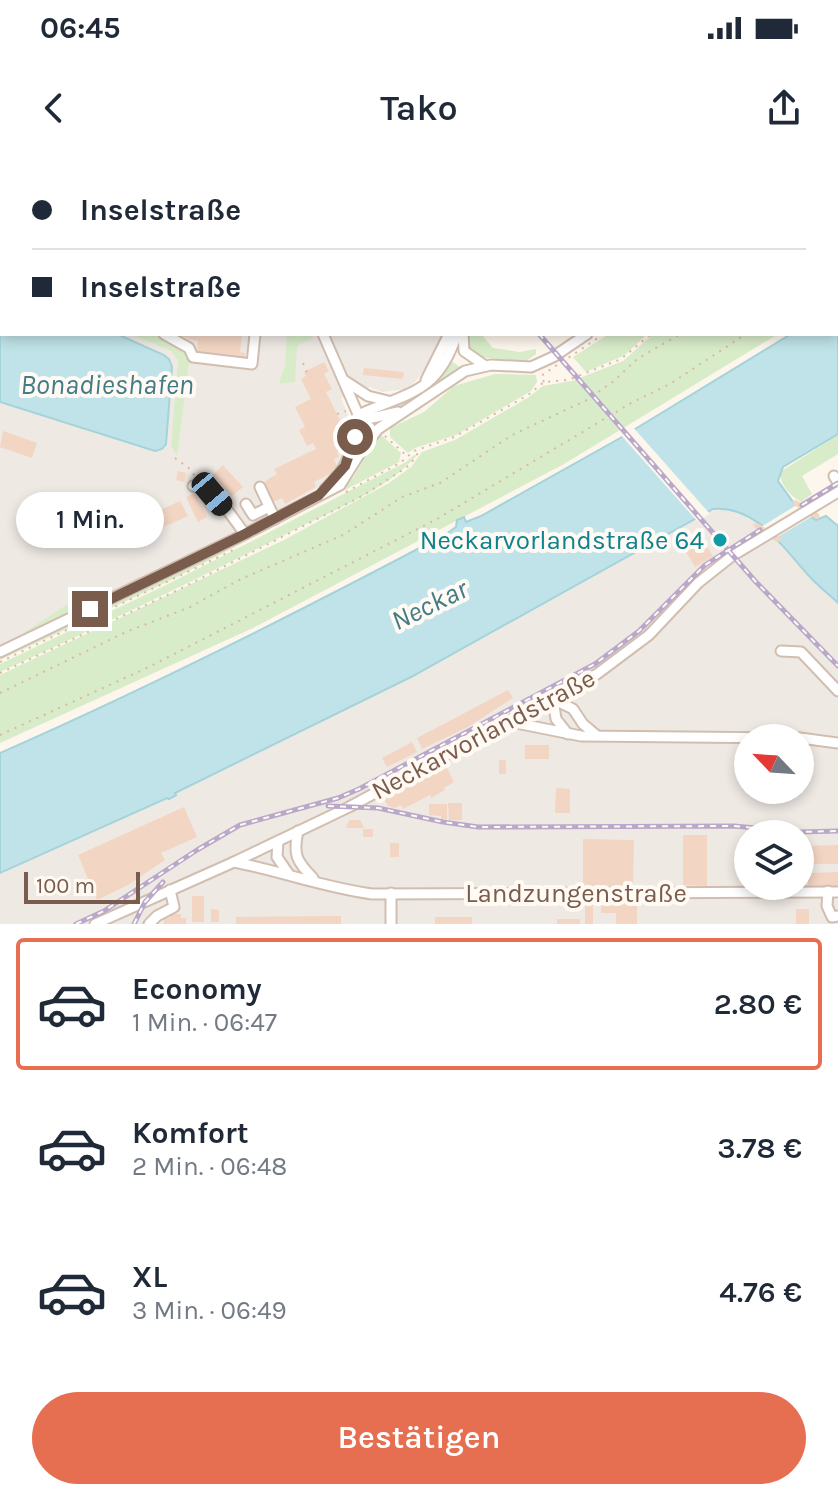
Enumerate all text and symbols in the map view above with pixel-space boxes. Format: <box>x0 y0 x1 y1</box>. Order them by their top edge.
text: 06:45 <box>40 10 121 46</box>
icon: back <box>32 86 76 130</box>
icon: share <box>762 86 806 130</box>
text: Tako <box>380 87 458 129</box>
text: Inselstraße <box>80 192 241 228</box>
text: Inselstraße <box>80 269 241 305</box>
water label: Bonadieshafen <box>20 368 194 401</box>
route start <box>337 419 373 455</box>
car <box>187 468 237 520</box>
callout: 1 Min. <box>16 493 164 549</box>
text: 1 Min. <box>56 504 124 535</box>
place label: Neckarvorlandstraße 64 <box>420 525 704 556</box>
marker: Neckarvorlandstraße 64 <box>711 531 729 549</box>
water label: Neckar <box>386 571 474 637</box>
route end <box>72 591 108 627</box>
street label: Neckarvorlandstraße <box>366 662 600 807</box>
north arrow <box>734 724 814 804</box>
map controls <box>734 724 814 900</box>
button: layers <box>734 820 814 900</box>
scale bar <box>24 868 140 904</box>
text: 100 m <box>36 873 95 899</box>
street label: Landzungenstraße <box>465 878 687 909</box>
icon: car <box>36 968 108 1040</box>
text: Economy <box>132 971 262 1007</box>
text: 2.80 € <box>714 986 802 1022</box>
text: 1 Min. · 06:47 <box>132 1007 277 1038</box>
icon: car <box>36 1112 108 1184</box>
text: Komfort <box>132 1115 249 1151</box>
text: 3.78 € <box>717 1130 802 1166</box>
text: 2 Min. · 06:48 <box>132 1151 287 1182</box>
icon: car <box>36 1256 108 1328</box>
text: XL <box>132 1259 167 1295</box>
text: 4.76 € <box>719 1274 802 1310</box>
text: 3 Min. · 06:49 <box>132 1295 287 1326</box>
button: Bestätigen <box>32 1392 806 1484</box>

